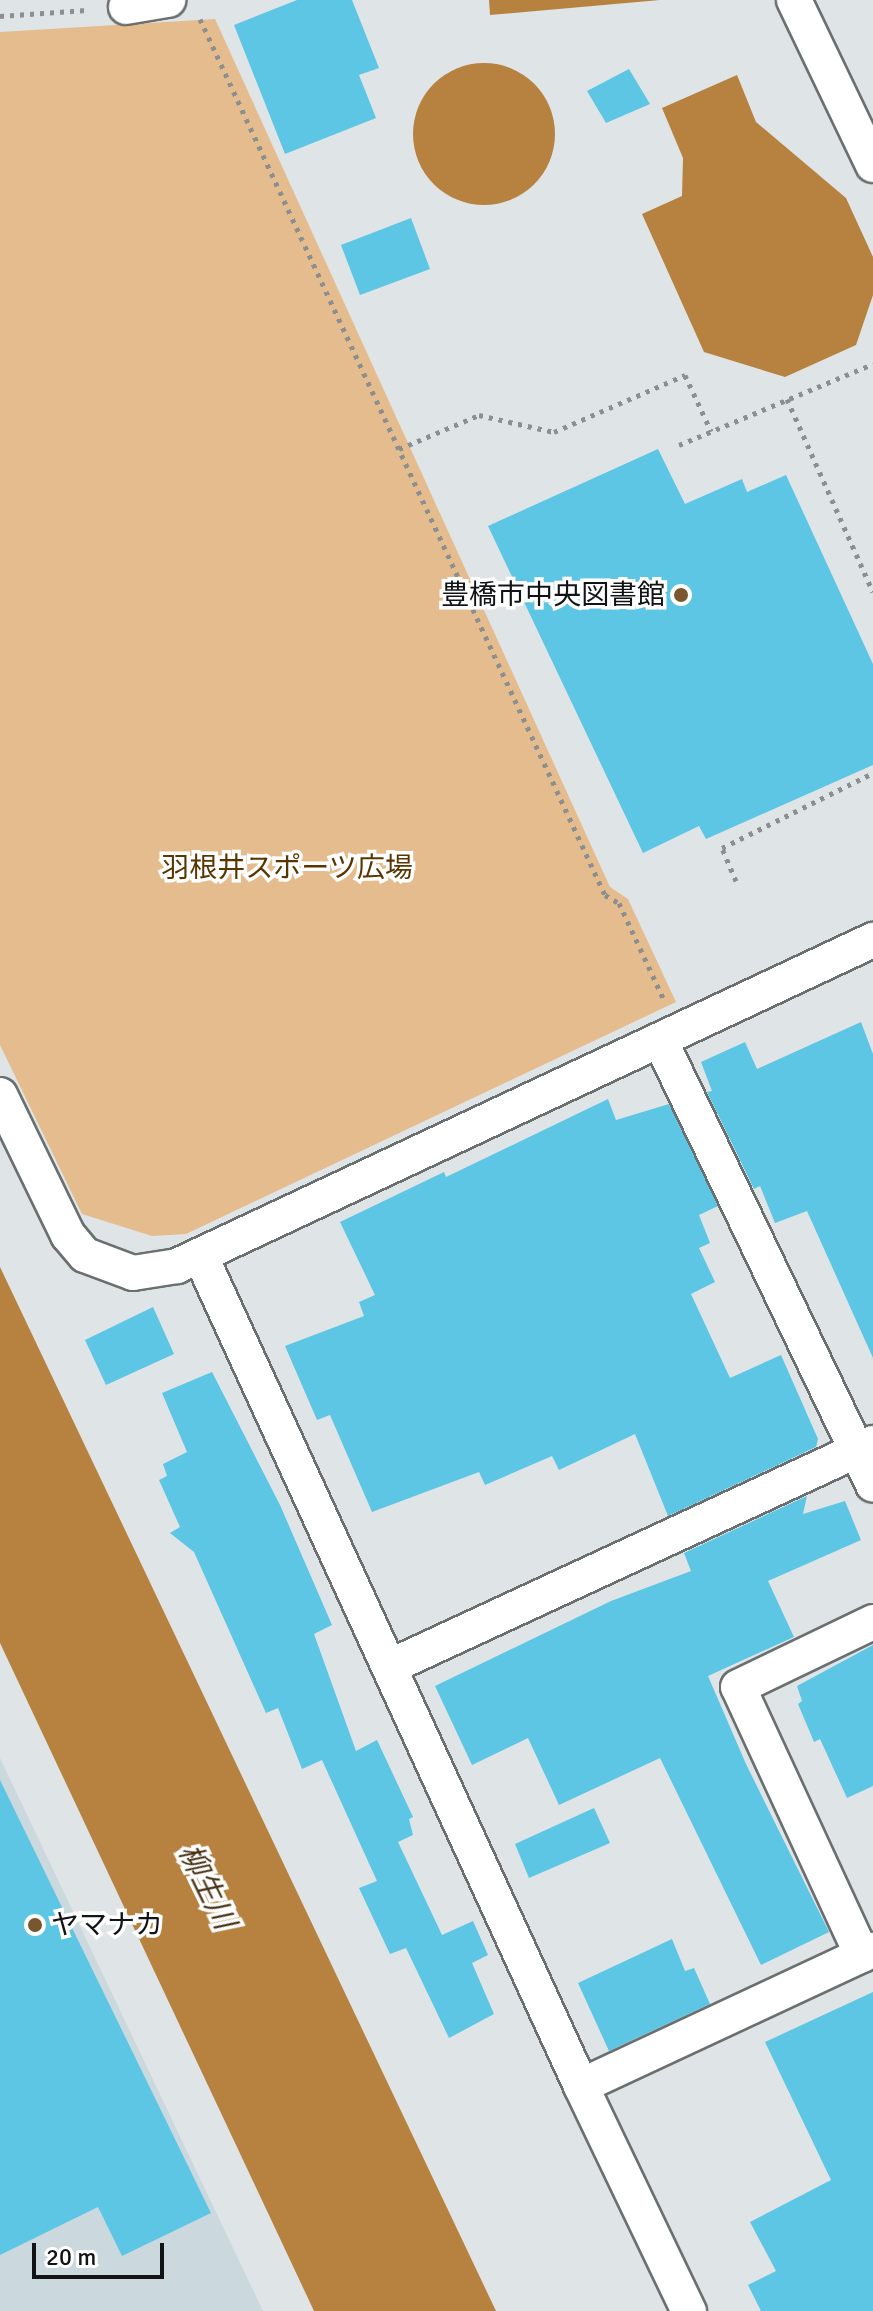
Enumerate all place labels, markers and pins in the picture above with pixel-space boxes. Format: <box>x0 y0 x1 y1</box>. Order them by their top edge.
place label: 豊橋市中央図書館 <box>441 578 665 612</box>
marker: 豊橋市中央図書館 <box>672 586 690 604</box>
place label: ヤマナカ <box>51 1908 163 1942</box>
marker: ヤマナカ <box>26 1916 44 1934</box>

